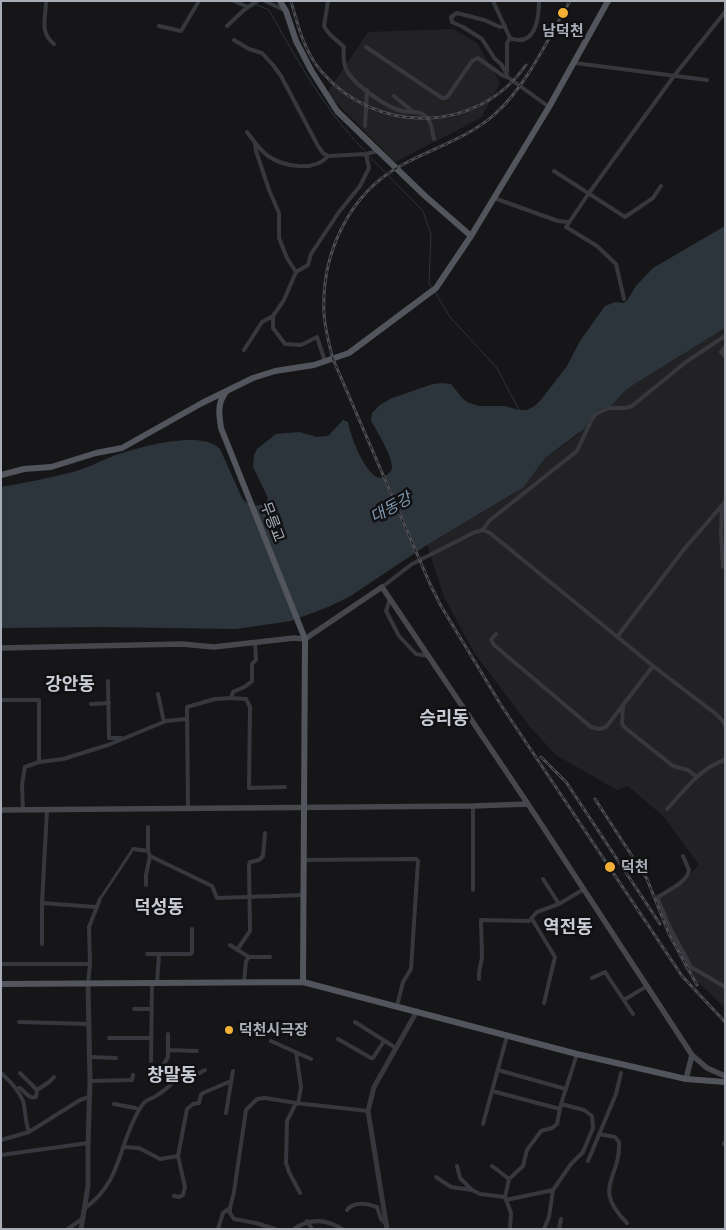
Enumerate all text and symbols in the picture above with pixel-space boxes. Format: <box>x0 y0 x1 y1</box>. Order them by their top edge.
marker: 남덕천 <box>556 6 570 20</box>
place label: 남덕천 <box>542 22 584 40</box>
water label: 대동강 <box>367 489 415 527</box>
street label: 무릉교 <box>256 499 288 545</box>
district label: 강안동 <box>45 674 95 696</box>
district label: 승리동 <box>419 708 469 730</box>
place label: 덕천 <box>621 858 649 876</box>
marker: 덕천 <box>603 860 617 874</box>
district label: 덕성동 <box>134 897 184 919</box>
district label: 역전동 <box>543 917 593 939</box>
place label: 덕천시극장 <box>239 1021 308 1039</box>
marker: 덕천시극장 <box>223 1024 235 1036</box>
district label: 창말동 <box>147 1065 197 1087</box>

